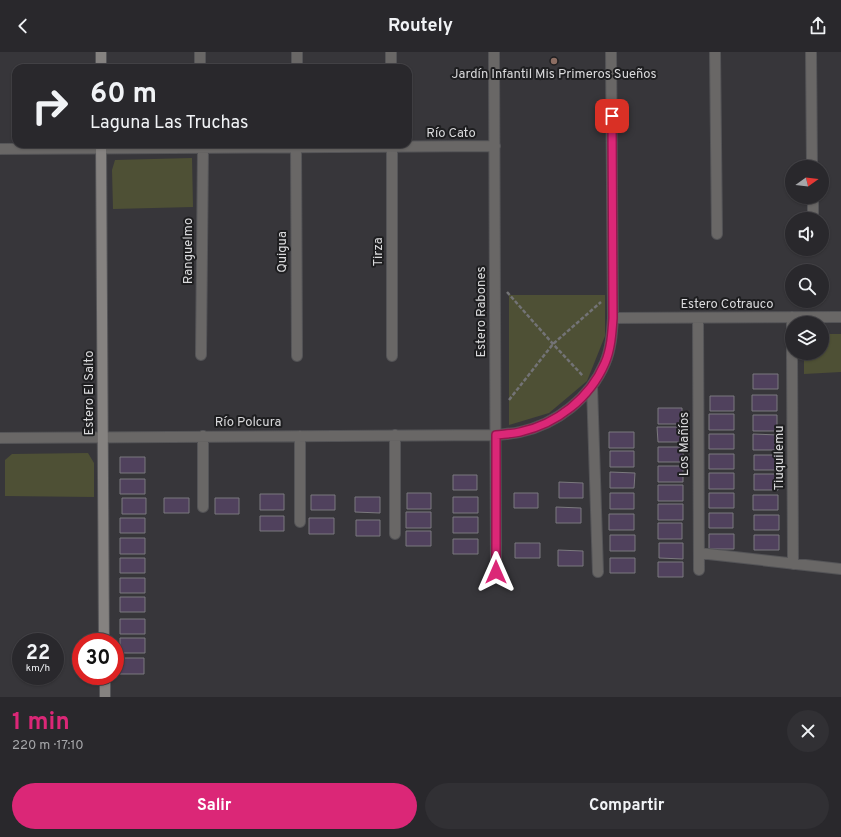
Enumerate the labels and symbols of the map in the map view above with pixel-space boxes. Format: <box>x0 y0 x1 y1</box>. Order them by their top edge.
marker: Jardín Infantil Mis Primeros Sueños <box>549 56 559 66</box>
place label: Jardín Infantil Mis Primeros Sueños <box>451 67 657 83</box>
pin <box>595 99 629 133</box>
street label: Río Cato <box>426 126 476 142</box>
north arrow <box>785 160 829 204</box>
street label: Ranguelmo <box>181 218 197 284</box>
street label: Quigua <box>275 231 291 273</box>
street label: Tirza <box>371 237 387 267</box>
street label: Estero Rabones <box>474 266 490 358</box>
street label: Estero Cotrauco <box>680 297 774 313</box>
street label: Estero El Salto <box>82 351 98 435</box>
street label: Los Mañíos <box>677 412 693 476</box>
street label: Río Polcura <box>215 415 281 431</box>
street label: Tiuquilemu <box>772 426 788 490</box>
position arrow <box>475 551 517 593</box>
speed limit sign: 30 <box>72 633 124 685</box>

